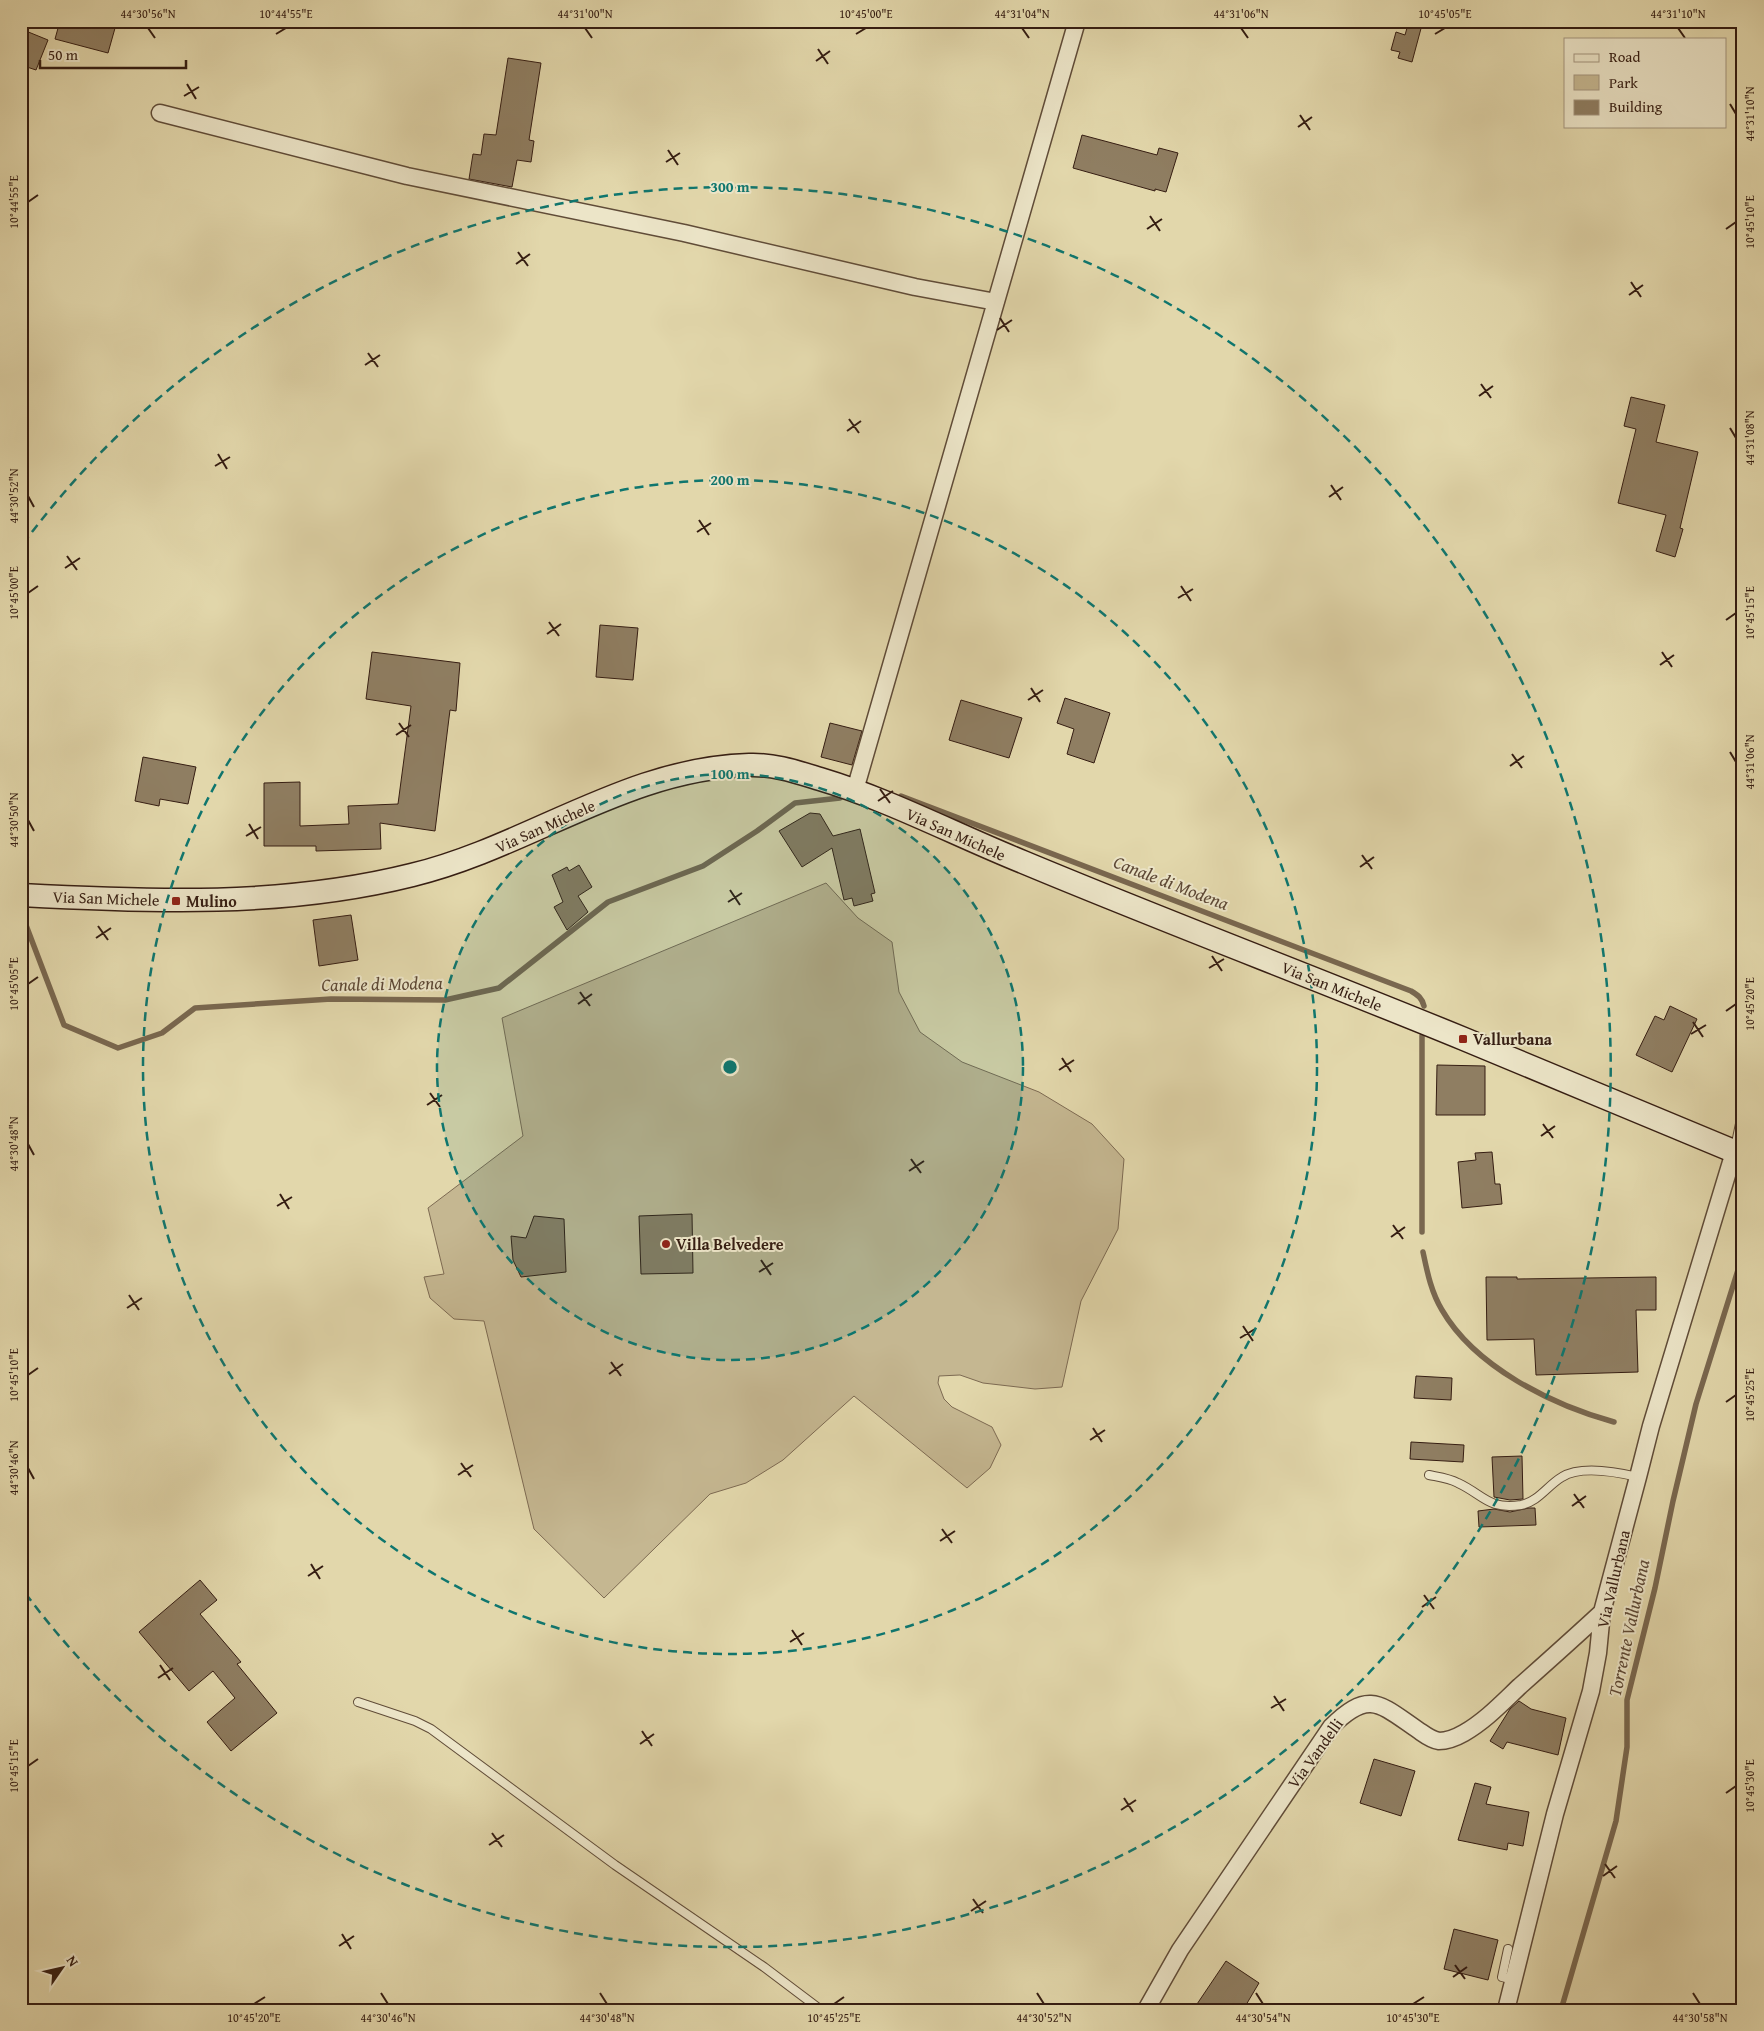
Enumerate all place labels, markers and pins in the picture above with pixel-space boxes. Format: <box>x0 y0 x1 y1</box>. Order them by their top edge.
place label: Mulino <box>186 889 237 913</box>
marker: Mulino <box>170 895 182 907</box>
place label: Vallurbana <box>1473 1027 1553 1051</box>
marker: Vallurbana <box>1457 1033 1469 1045</box>
centre of rings <box>721 1058 739 1076</box>
place label: Villa Belvedere <box>676 1232 784 1256</box>
marker: Villa Belvedere <box>660 1238 672 1250</box>

